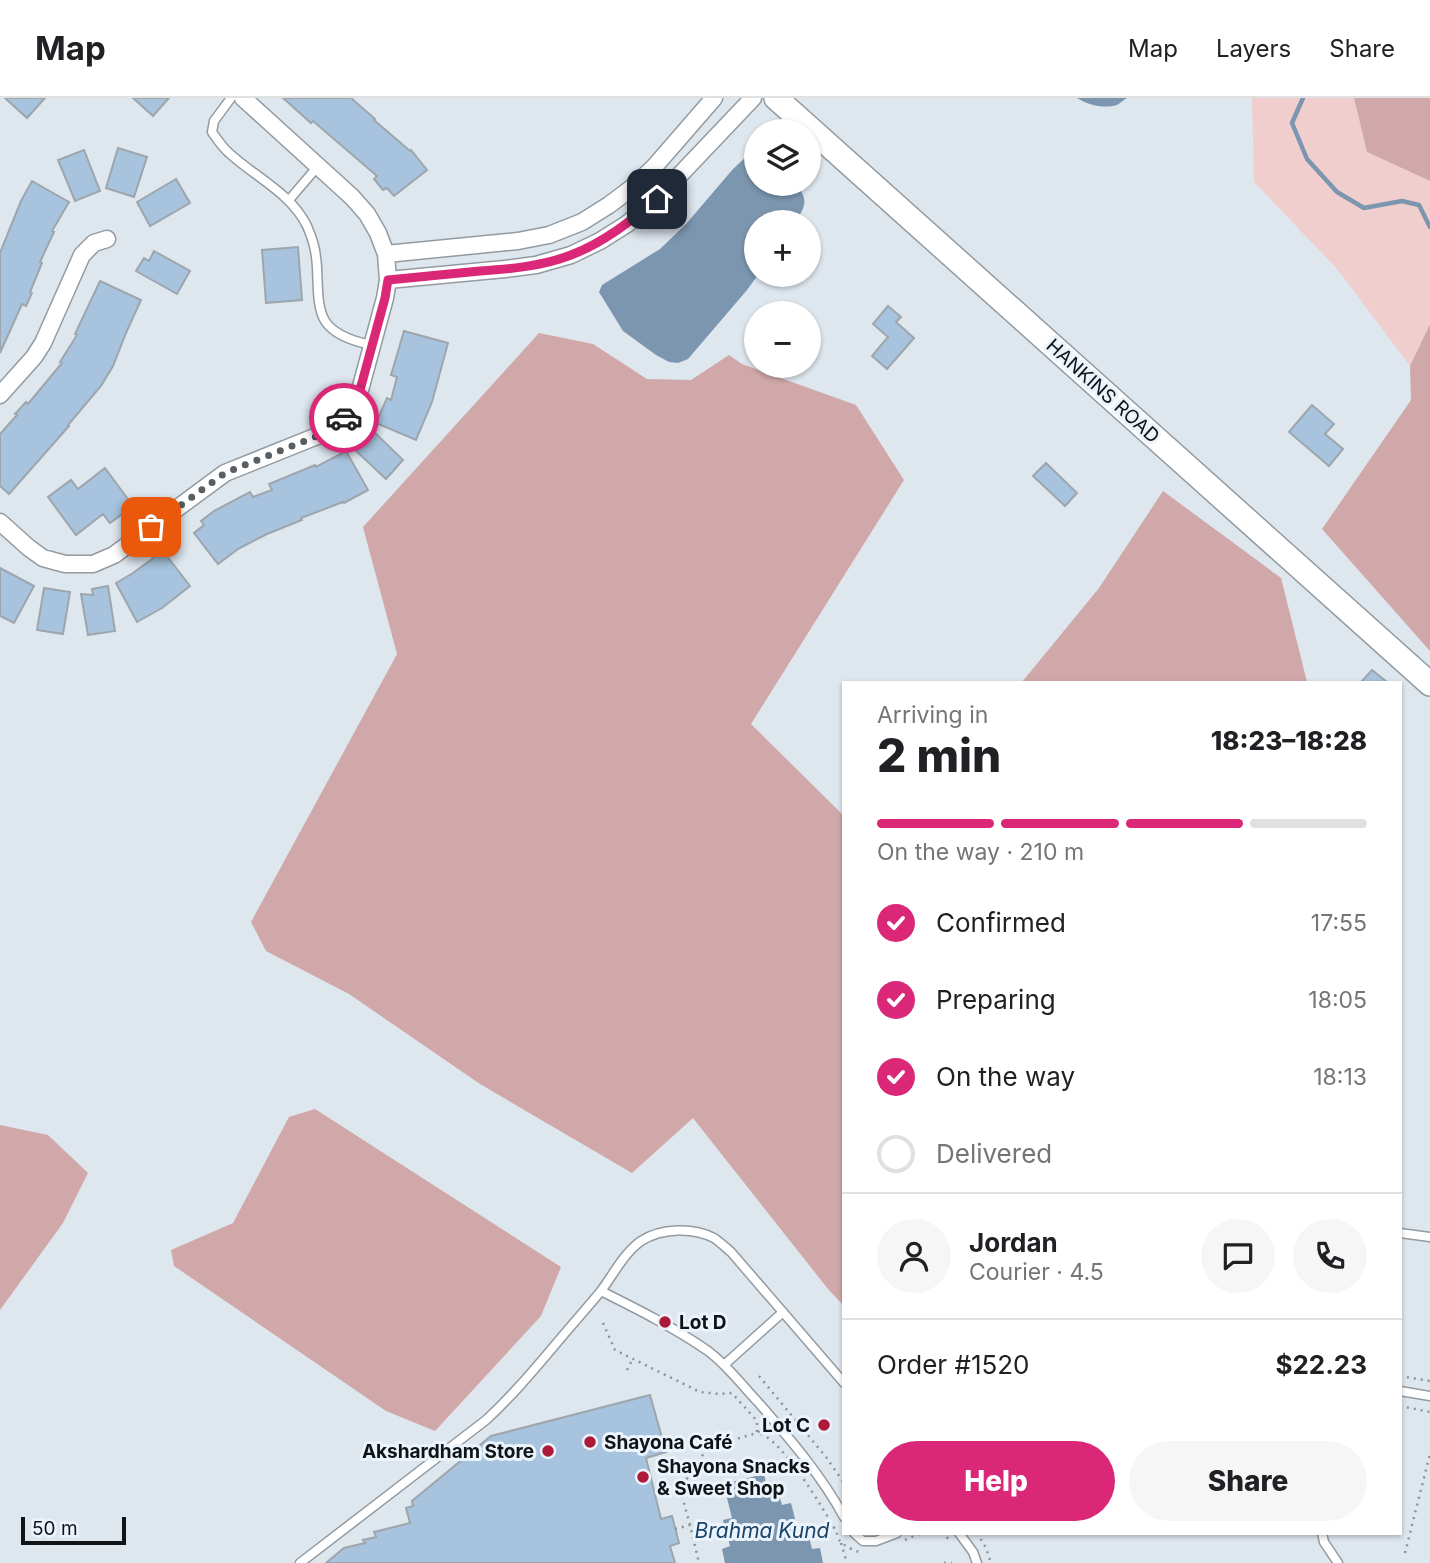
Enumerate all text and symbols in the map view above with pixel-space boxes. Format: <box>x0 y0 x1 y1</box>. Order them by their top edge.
text: Map <box>35 28 106 68</box>
text: Map <box>1128 34 1178 63</box>
text: Layers <box>1216 34 1291 63</box>
text: Share <box>1329 34 1395 63</box>
map controls <box>744 119 821 378</box>
button: layers <box>744 119 821 196</box>
pin <box>627 169 687 229</box>
icon: home <box>638 180 676 218</box>
button: + <box>744 210 821 287</box>
button: − <box>744 301 821 378</box>
street label: HANKINS ROAD <box>1042 334 1164 448</box>
courier <box>309 383 379 453</box>
icon: car <box>325 399 363 437</box>
pin <box>121 497 181 557</box>
icon: bag <box>132 508 170 546</box>
text: Arriving in <box>877 701 988 729</box>
text: 18:23–18:28 <box>1211 725 1367 756</box>
text: 2 min <box>877 727 1001 783</box>
text: On the way · 210 m <box>877 838 1084 866</box>
icon: check <box>877 904 915 942</box>
text: Confirmed <box>936 907 1066 938</box>
text: 17:55 <box>1311 909 1367 937</box>
icon: check <box>877 981 915 1019</box>
text: Preparing <box>936 984 1056 1015</box>
text: 18:05 <box>1308 986 1367 1014</box>
icon: check <box>877 1058 915 1096</box>
text: On the way <box>936 1061 1075 1092</box>
text: 18:13 <box>1313 1063 1367 1091</box>
text: Delivered <box>936 1138 1052 1169</box>
button: person <box>877 1219 951 1293</box>
button: chat <box>1201 1219 1275 1293</box>
button: phone <box>1293 1219 1367 1293</box>
text: Jordan <box>969 1227 1058 1258</box>
text: Courier · 4.5 <box>969 1258 1104 1286</box>
place label: Lot D <box>679 1311 727 1334</box>
marker: Lot D <box>657 1314 673 1330</box>
text: Order #1520 <box>877 1349 1030 1380</box>
text: $22.23 <box>1275 1349 1367 1380</box>
place label: Lot C <box>762 1414 810 1437</box>
marker: Lot C <box>816 1417 832 1433</box>
place label: Shayona Café <box>604 1431 733 1454</box>
marker: Shayona Café <box>582 1434 598 1450</box>
place label: Akshardham Store <box>362 1440 534 1463</box>
button: Help <box>877 1441 1115 1521</box>
button: Share <box>1129 1441 1367 1521</box>
marker: Akshardham Store <box>540 1443 556 1459</box>
place label: Shayona Snacks & Sweet Shop <box>657 1455 810 1500</box>
marker: Shayona Snacks & Sweet Shop <box>635 1469 651 1485</box>
scale bar <box>21 1514 126 1546</box>
text: 50 m <box>32 1517 78 1540</box>
water label: Brahma Kund <box>695 1518 830 1543</box>

